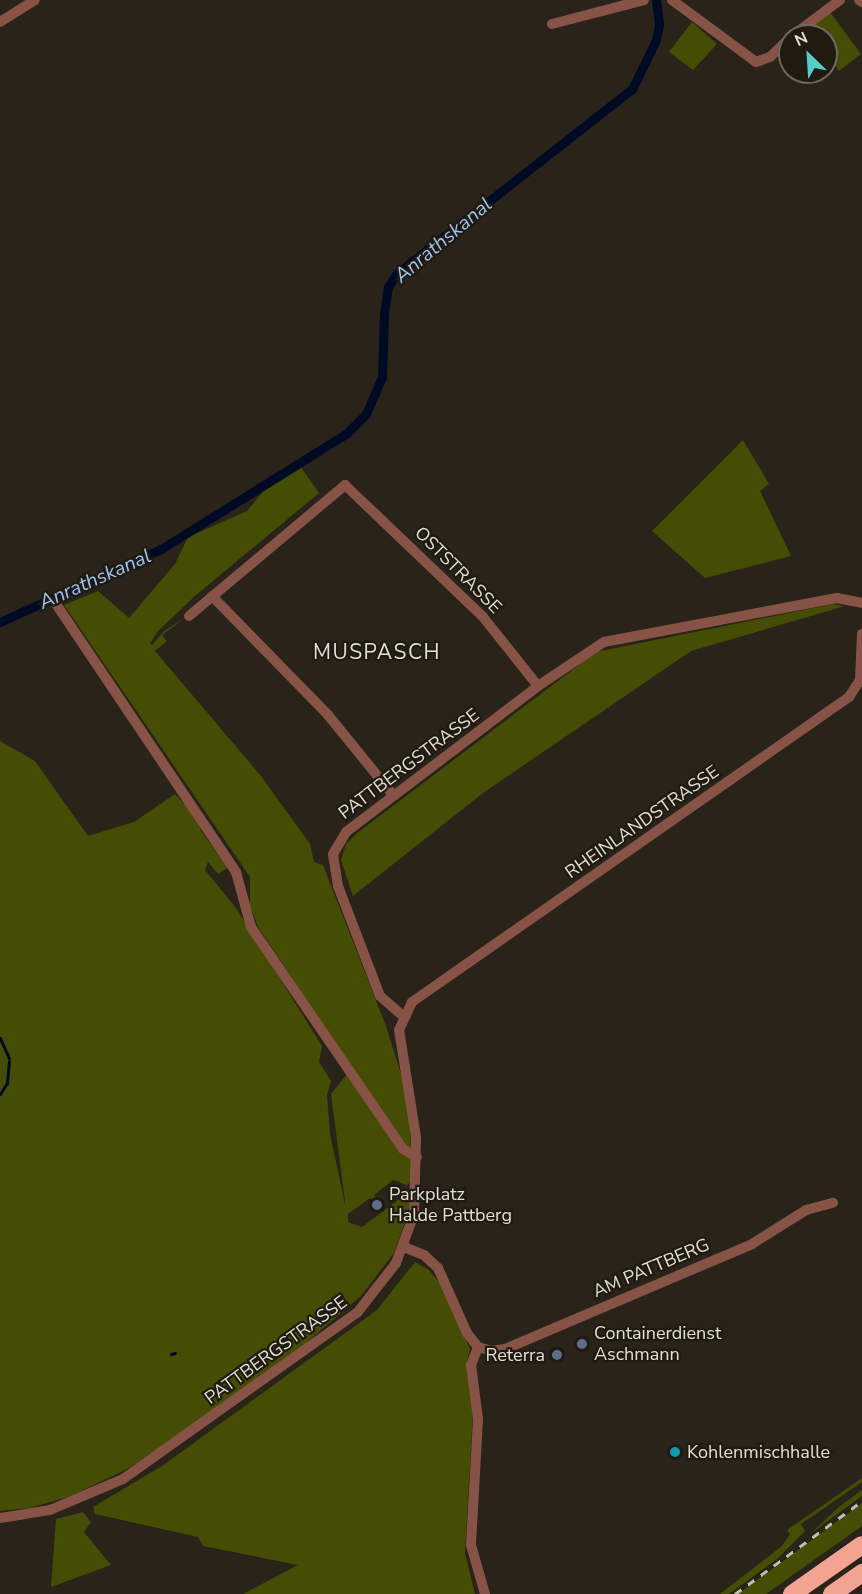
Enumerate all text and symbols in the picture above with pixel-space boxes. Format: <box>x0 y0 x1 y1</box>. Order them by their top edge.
north arrow <box>778 24 838 84</box>
text: N <box>791 27 811 52</box>
water label: Anrathskanal <box>389 192 497 288</box>
street label: OSTSTRASSE <box>410 522 506 618</box>
water label: Anrathskanal <box>35 544 155 614</box>
district label: MUSPASCH <box>313 639 441 665</box>
street label: PATTBERGSTRASSE <box>334 704 484 824</box>
street label: RHEINLANDSTRASSE <box>561 761 723 883</box>
place label: Parkplatz Halde Pattberg <box>389 1184 512 1226</box>
marker: Parkplatz Halde Pattberg <box>370 1198 384 1212</box>
street label: AM PATTBERG <box>589 1234 713 1302</box>
street label: PATTBERGSTRASSE <box>201 1291 351 1409</box>
place label: Containerdienst Aschmann <box>594 1323 721 1366</box>
marker: Containerdienst Aschmann <box>575 1337 589 1351</box>
place label: Reterra <box>485 1344 545 1366</box>
marker: Reterra <box>550 1348 564 1362</box>
place label: Kohlenmischhalle <box>687 1441 830 1463</box>
marker: Kohlenmischhalle <box>668 1445 682 1459</box>

